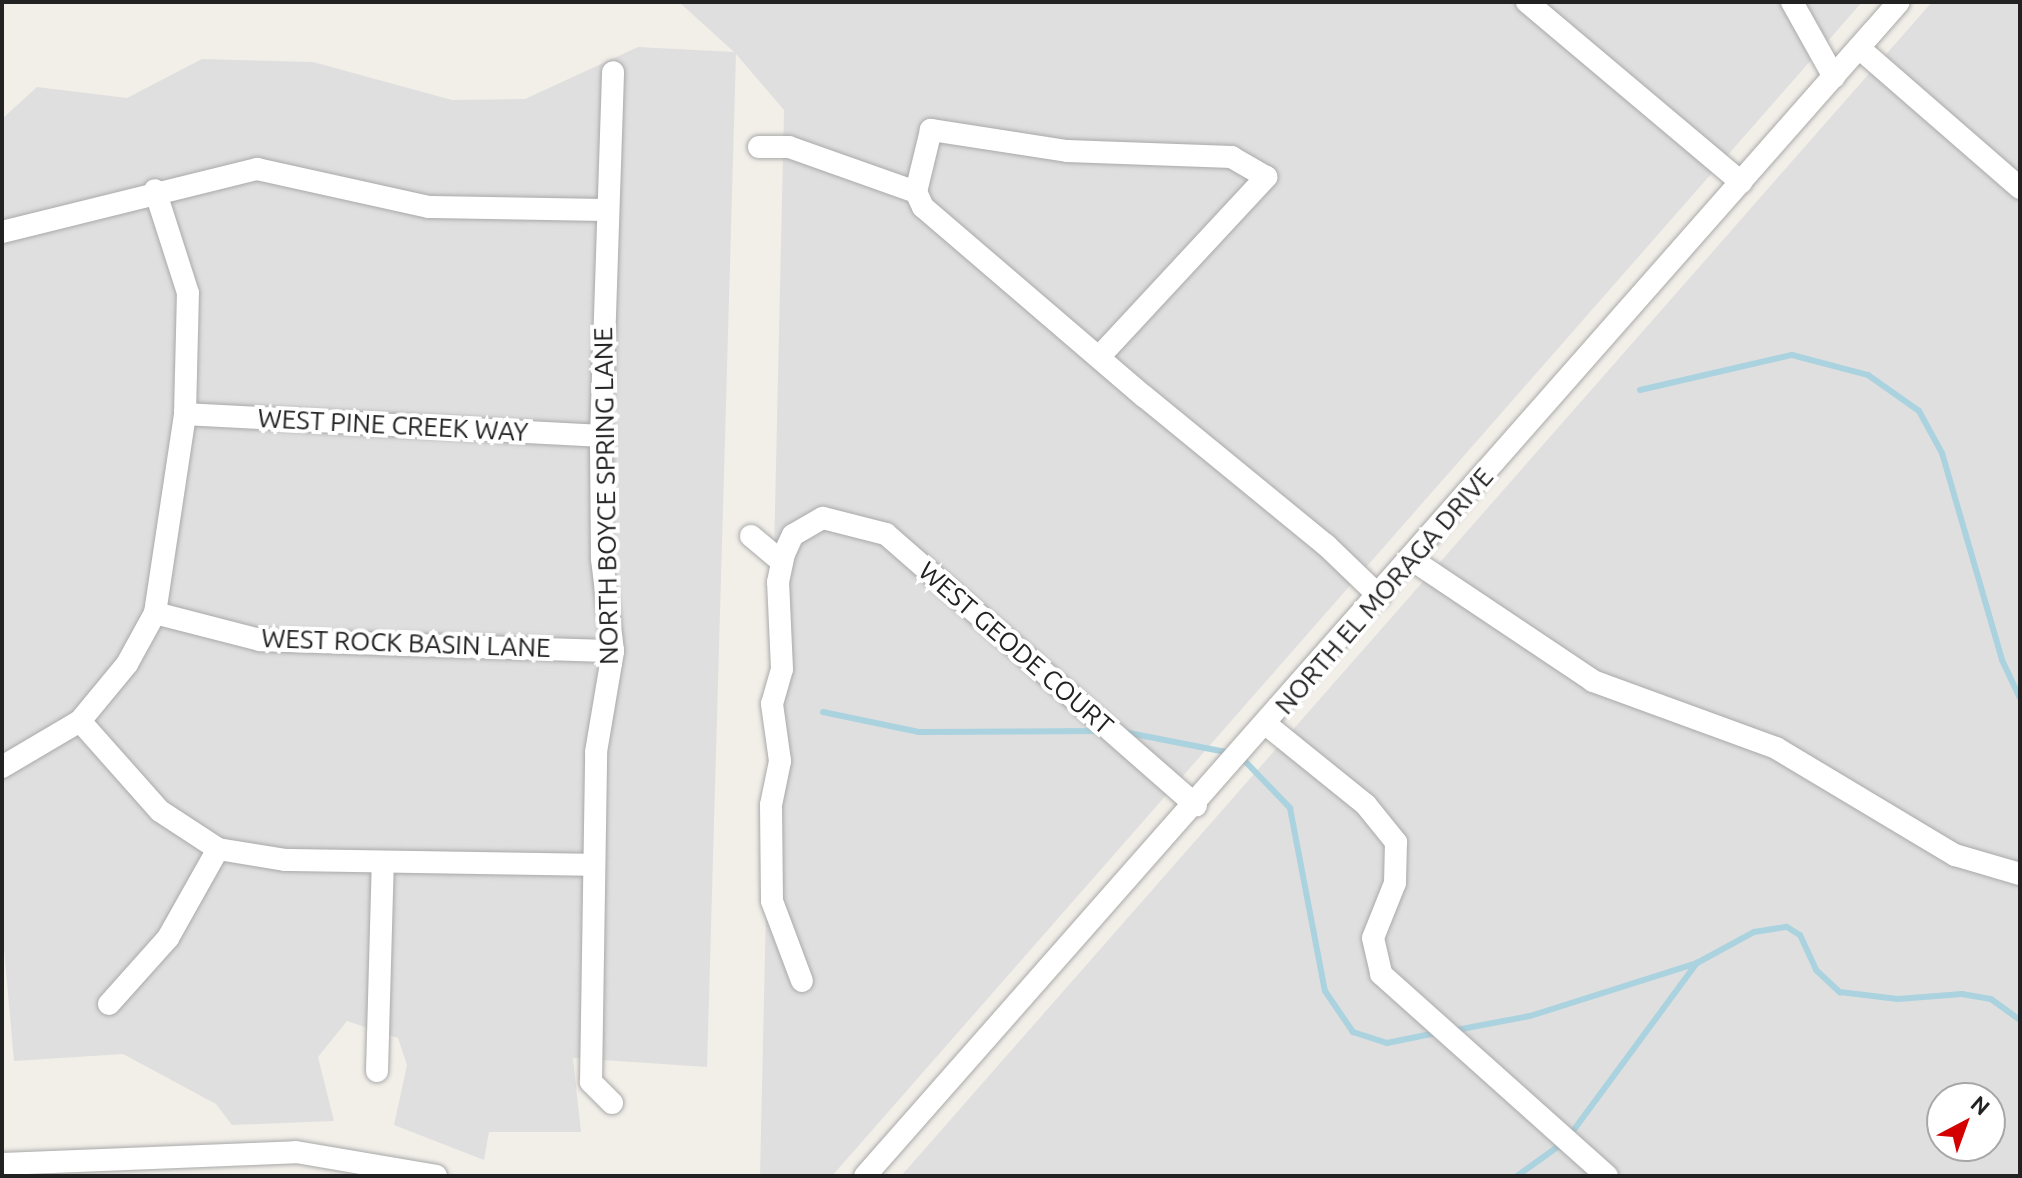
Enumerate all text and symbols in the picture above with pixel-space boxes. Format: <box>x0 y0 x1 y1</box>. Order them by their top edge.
street label: NORTH BOYCE SPRING LANE <box>587 327 625 665</box>
street label: WEST PINE CREEK WAY <box>257 402 529 448</box>
street label: NORTH EL MORAGA DRIVE <box>1269 462 1499 720</box>
street label: WEST GEODE COURT <box>912 555 1120 741</box>
street label: WEST ROCK BASIN LANE <box>261 622 551 664</box>
north arrow <box>1926 1082 2006 1162</box>
text: N <box>1966 1090 1995 1120</box>

